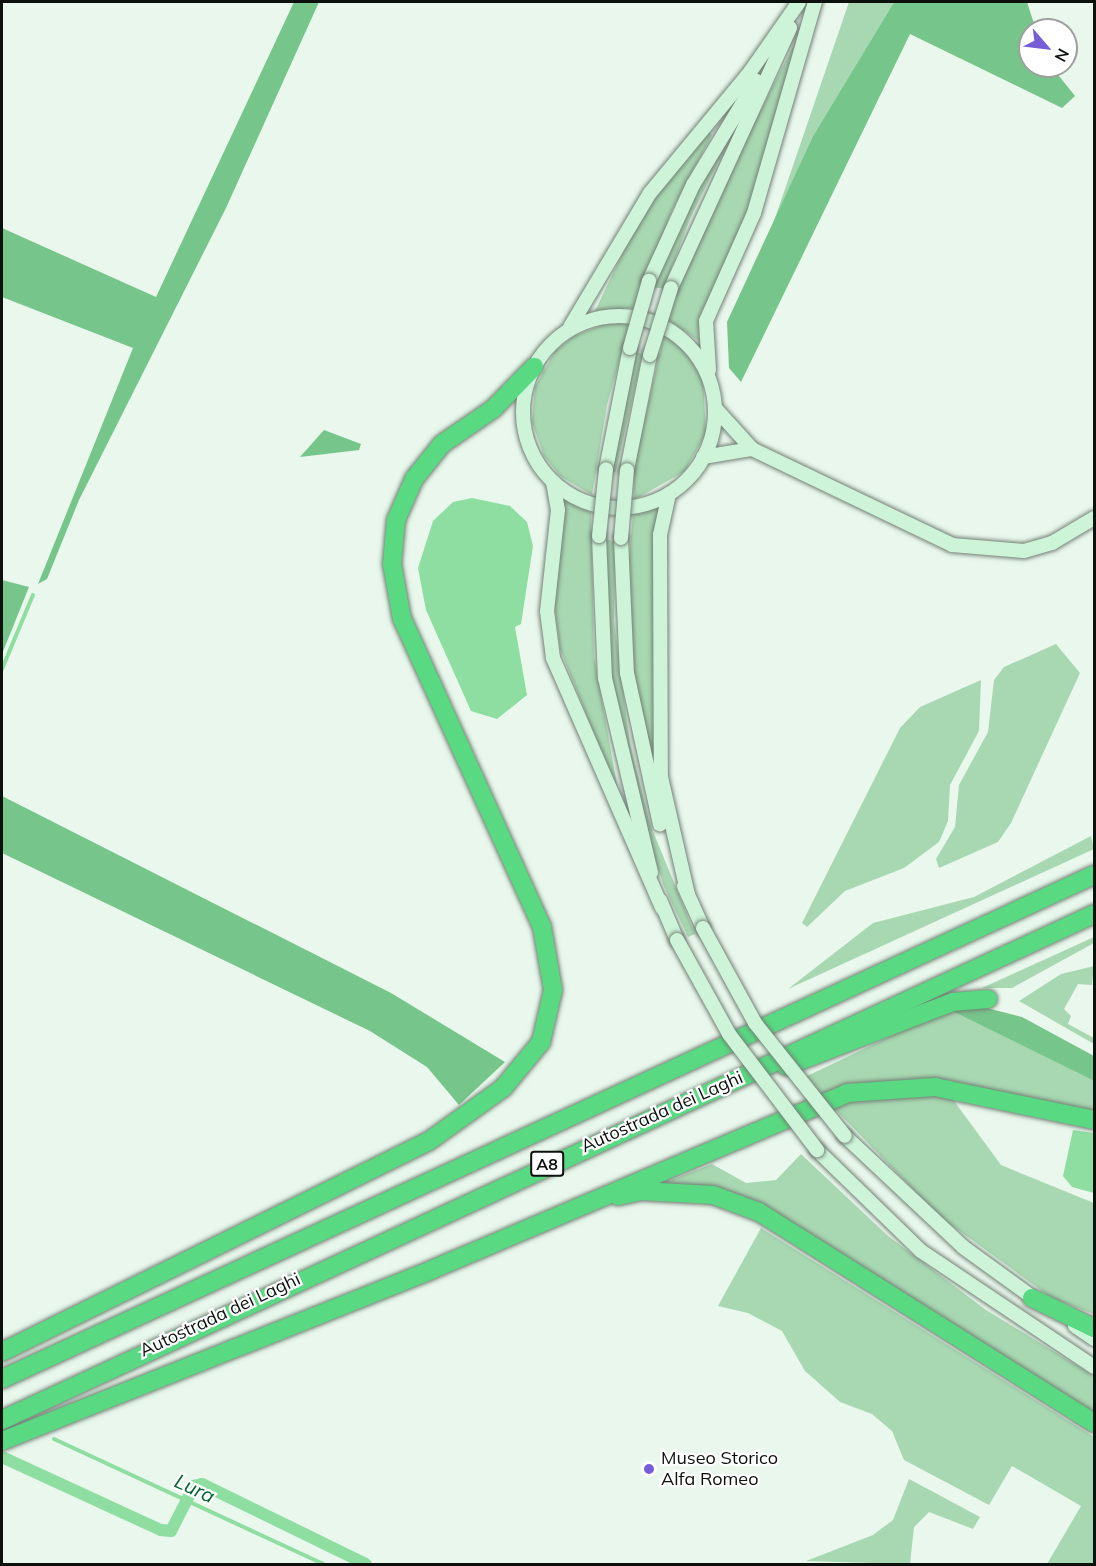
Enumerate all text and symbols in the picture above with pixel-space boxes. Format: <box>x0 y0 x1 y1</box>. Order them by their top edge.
north arrow <box>1018 18 1078 78</box>
text: N <box>1050 45 1074 66</box>
street label: Autostrada dei Laghi <box>578 1067 746 1157</box>
road number: A8 <box>529 1151 565 1177</box>
street label: Autostrada dei Laghi <box>136 1268 304 1362</box>
place label: Museo Storico Alfa Romeo <box>661 1448 778 1490</box>
marker: Museo Storico Alfa Romeo <box>642 1462 656 1476</box>
water label: Lura <box>171 1468 219 1508</box>

